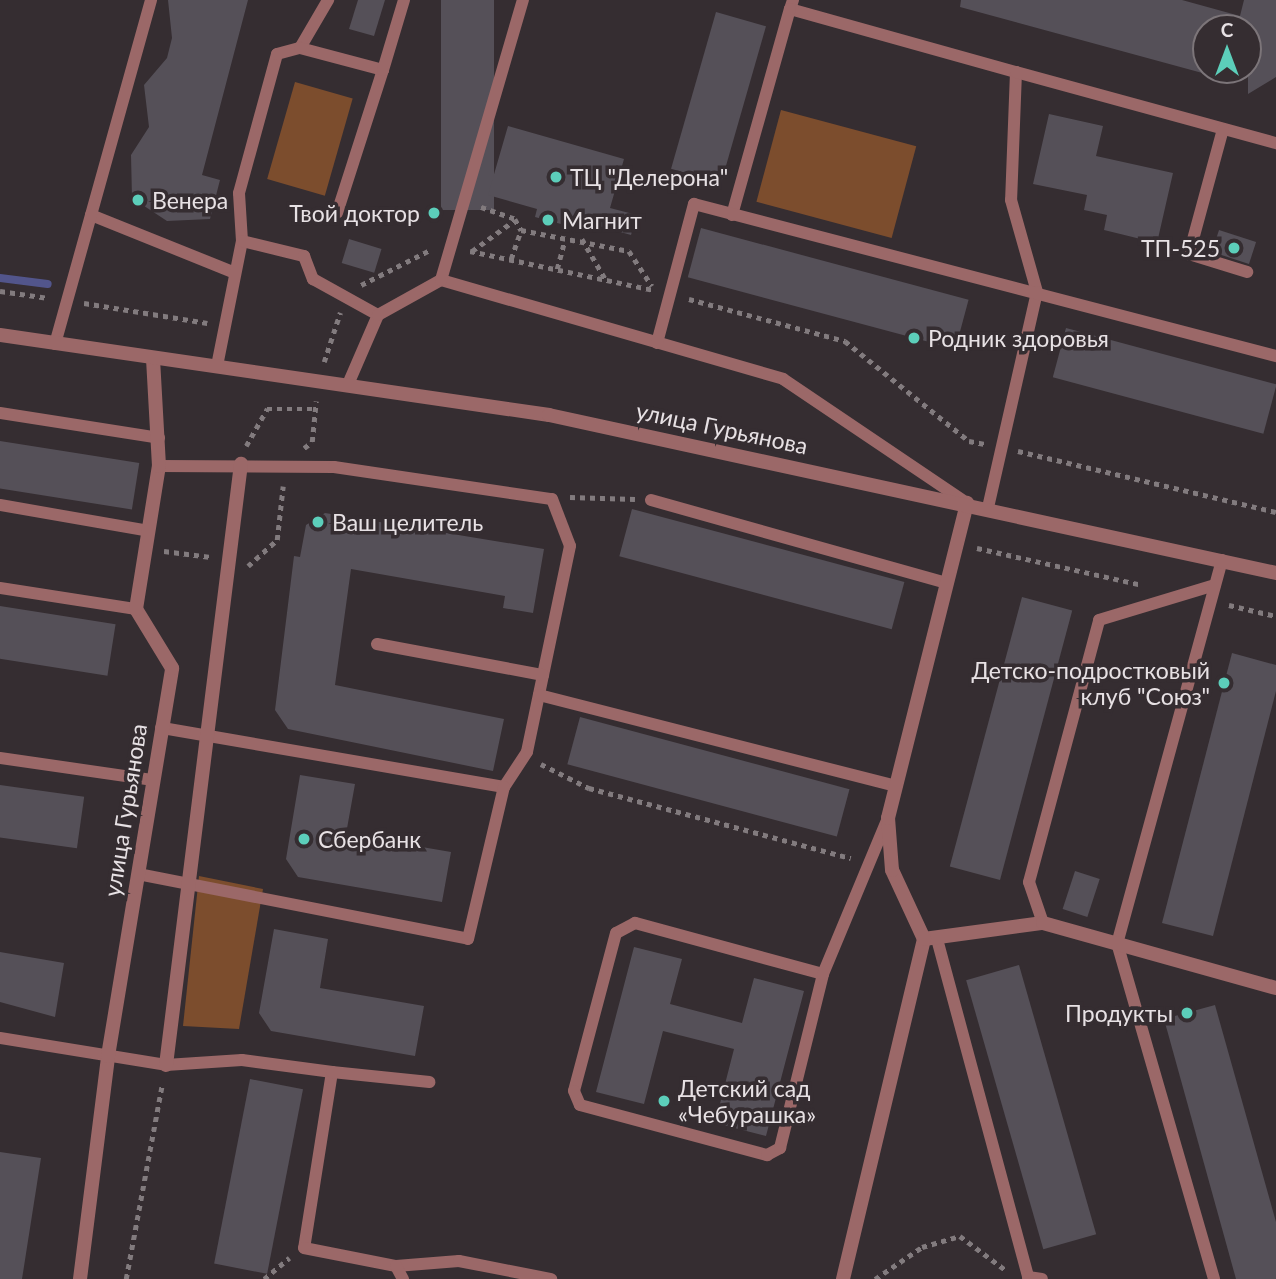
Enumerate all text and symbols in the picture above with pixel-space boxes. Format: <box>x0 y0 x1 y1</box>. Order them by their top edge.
north arrow <box>1192 14 1262 84</box>
text: С <box>1221 18 1233 41</box>
place label: ТЦ "Делерона" <box>570 163 728 191</box>
marker: ТЦ "Делерона" <box>548 169 564 185</box>
place label: Венера <box>152 186 228 214</box>
marker: Венера <box>130 192 146 208</box>
place label: Твой доктор <box>289 199 420 227</box>
marker: Твой доктор <box>426 205 442 221</box>
place label: Магнит <box>562 206 642 234</box>
marker: Магнит <box>540 212 556 228</box>
place label: ТП-525 <box>1141 234 1220 262</box>
marker: ТП-525 <box>1226 240 1242 256</box>
place label: Родник здоровья <box>928 324 1109 352</box>
marker: Родник здоровья <box>906 330 922 346</box>
street label: улица Гурьянова <box>634 396 810 460</box>
place label: Ваш целитель <box>332 508 483 536</box>
marker: Ваш целитель <box>310 514 326 530</box>
place label: Детско-подростковый клуб "Союз" <box>971 656 1210 710</box>
marker: Детско-подростковый клуб "Союз" <box>1216 675 1232 691</box>
street label: улица Гурьянова <box>98 722 152 898</box>
place label: Сбербанк <box>318 825 421 853</box>
marker: Сбербанк <box>296 831 312 847</box>
place label: Продукты <box>1065 999 1173 1027</box>
marker: Продукты <box>1179 1005 1195 1021</box>
place label: Детский сад «Чебурашка» <box>678 1074 816 1128</box>
marker: Детский сад «Чебурашка» <box>656 1093 672 1109</box>

